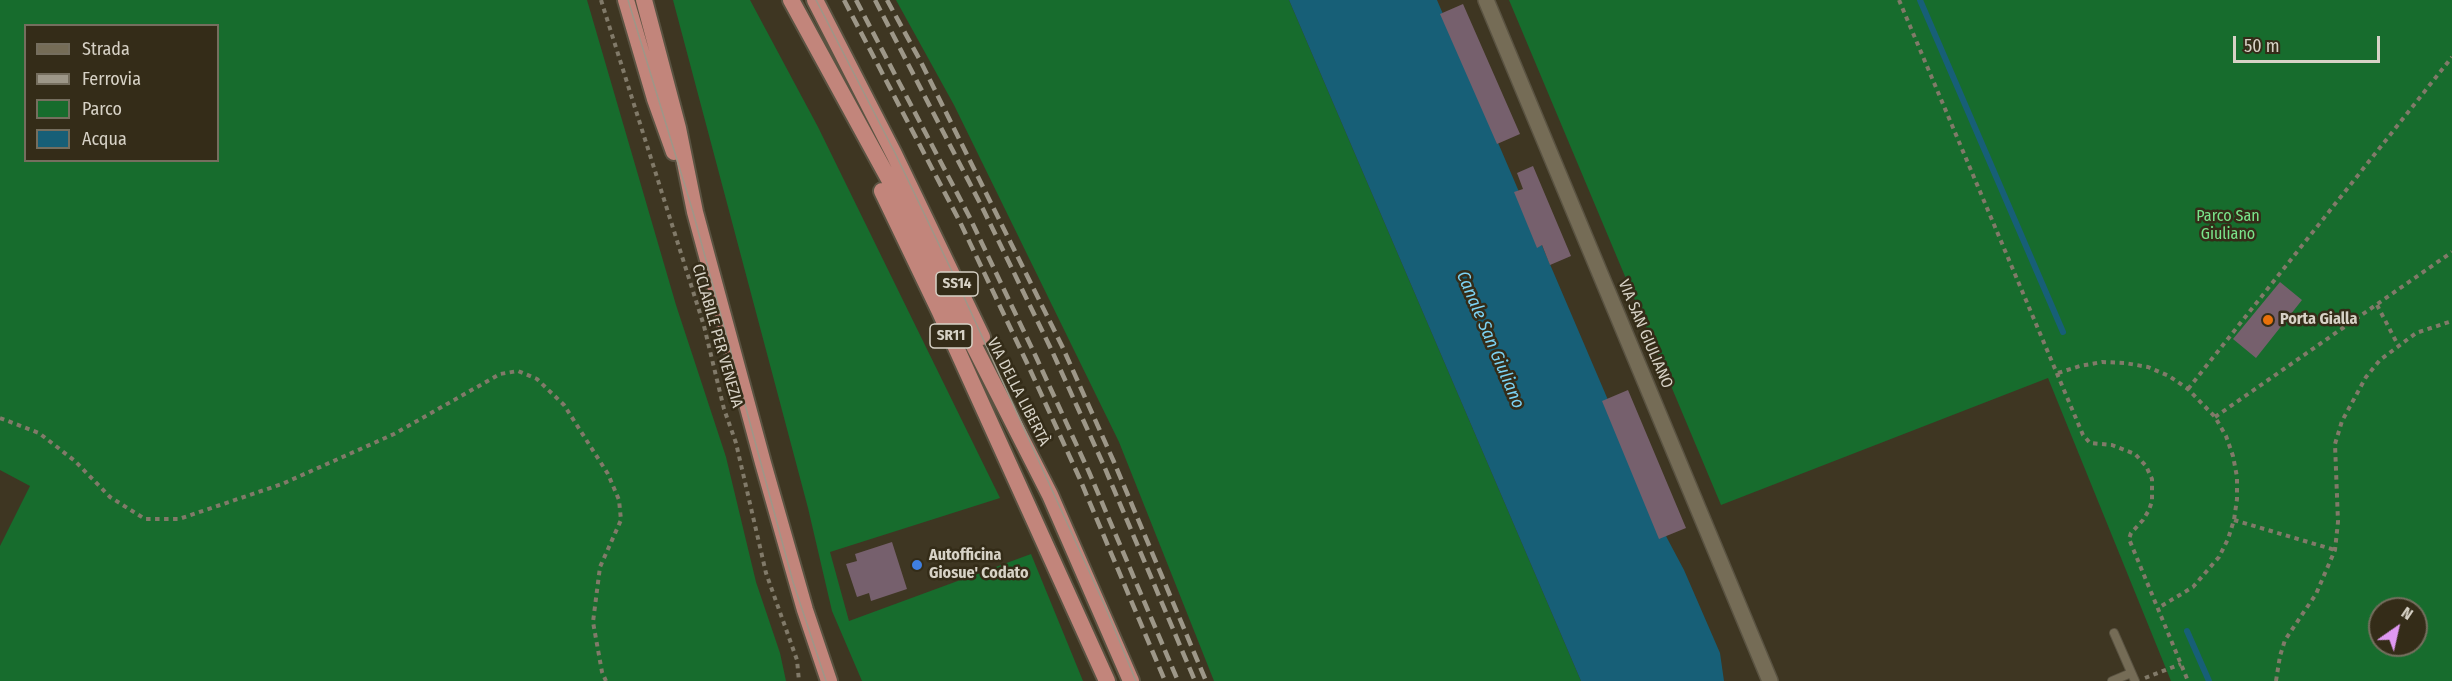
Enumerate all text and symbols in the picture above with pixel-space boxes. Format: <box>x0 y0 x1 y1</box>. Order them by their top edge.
legend <box>24 24 219 162</box>
scale bar <box>2236 24 2383 62</box>
text: 50 m <box>2244 35 2280 57</box>
text: Strada <box>82 38 130 60</box>
text: Ferrovia <box>82 68 141 90</box>
text: Parco <box>82 98 122 120</box>
text: Acqua <box>82 128 127 150</box>
park label: Parco San Giuliano <box>2196 207 2260 245</box>
street label: CICLABILE PER VENEZIA <box>687 262 747 410</box>
water label: Canale San Giuliano <box>1451 268 1529 412</box>
road number: SS14 <box>936 272 978 296</box>
street label: VIA SAN GIULIANO <box>1613 277 1677 391</box>
place label: Porta Gialla <box>2280 310 2357 330</box>
marker: Porta Gialla <box>2261 313 2275 327</box>
road number: SR11 <box>930 324 972 348</box>
street label: VIA DELLA LIBERTÀ <box>983 335 1053 449</box>
place label: Autofficina Giosue' Codato <box>929 546 1028 584</box>
marker: Autofficina Giosue' Codato <box>910 558 924 572</box>
north arrow <box>2368 597 2428 657</box>
text: N <box>2398 603 2417 624</box>

